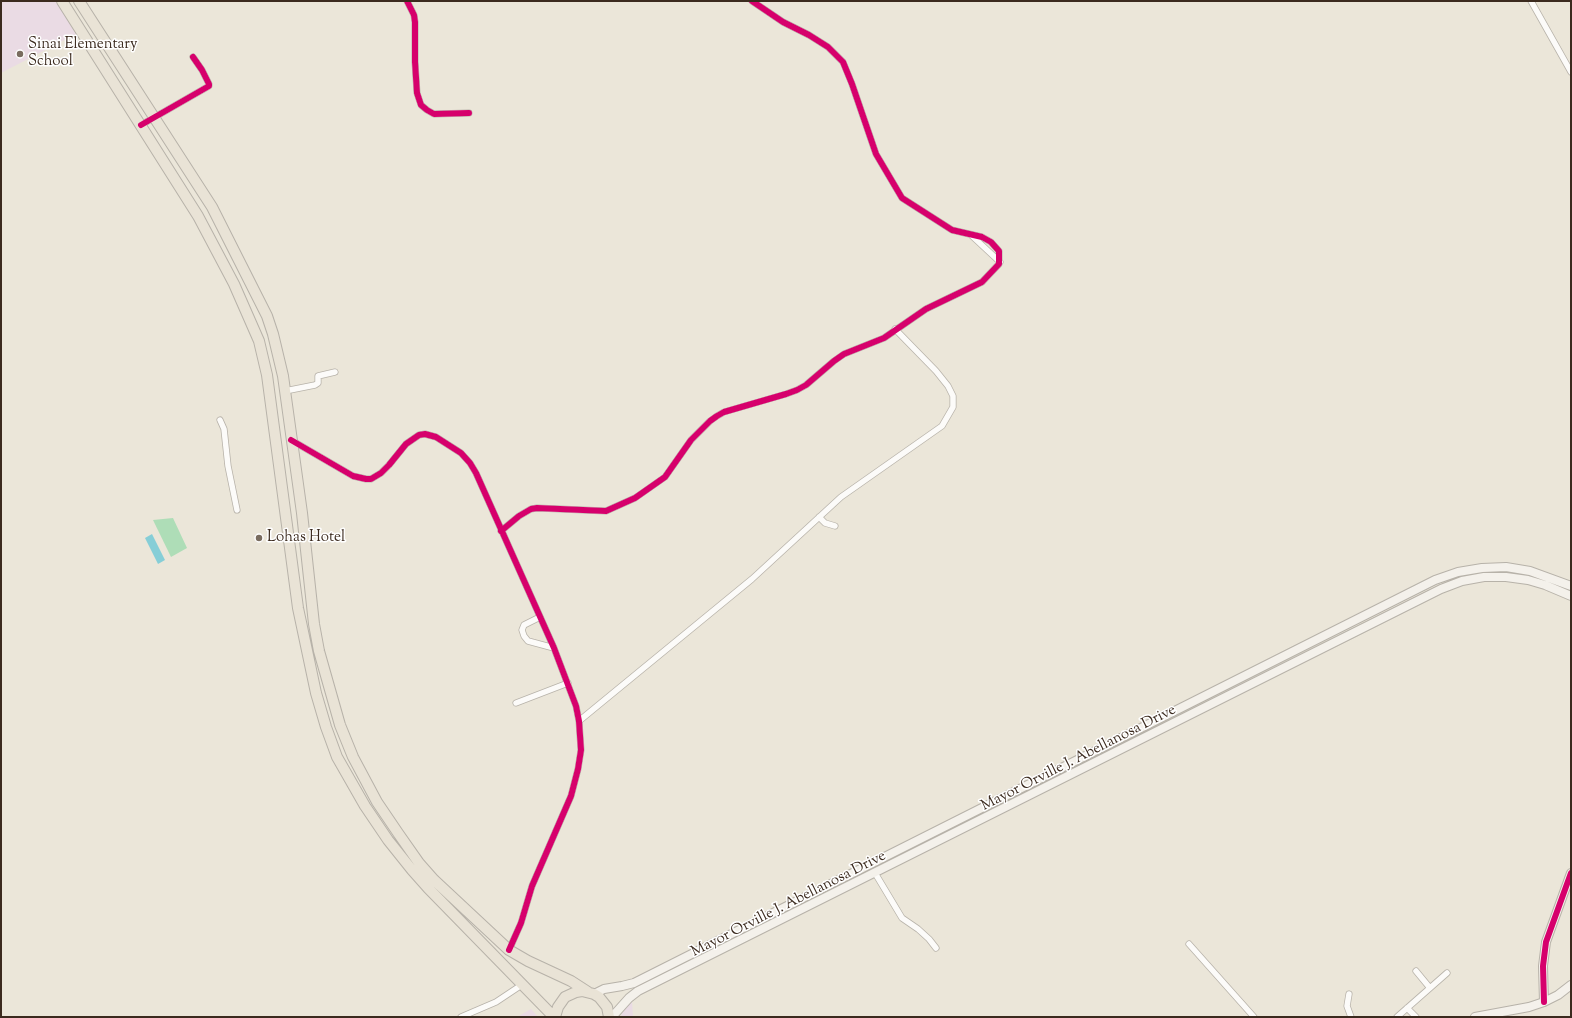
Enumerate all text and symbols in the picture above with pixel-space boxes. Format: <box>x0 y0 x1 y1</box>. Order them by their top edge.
place label: Sinai Elementary School <box>28 36 137 71</box>
marker: Sinai Elementary School <box>15 49 25 59</box>
place label: Lohas Hotel <box>267 529 345 547</box>
marker: Lohas Hotel <box>254 533 264 543</box>
street label: Mayor Orville J. Abellanosa Drive <box>979 702 1179 816</box>
street label: Mayor Orville J. Abellanosa Drive <box>689 848 889 962</box>

